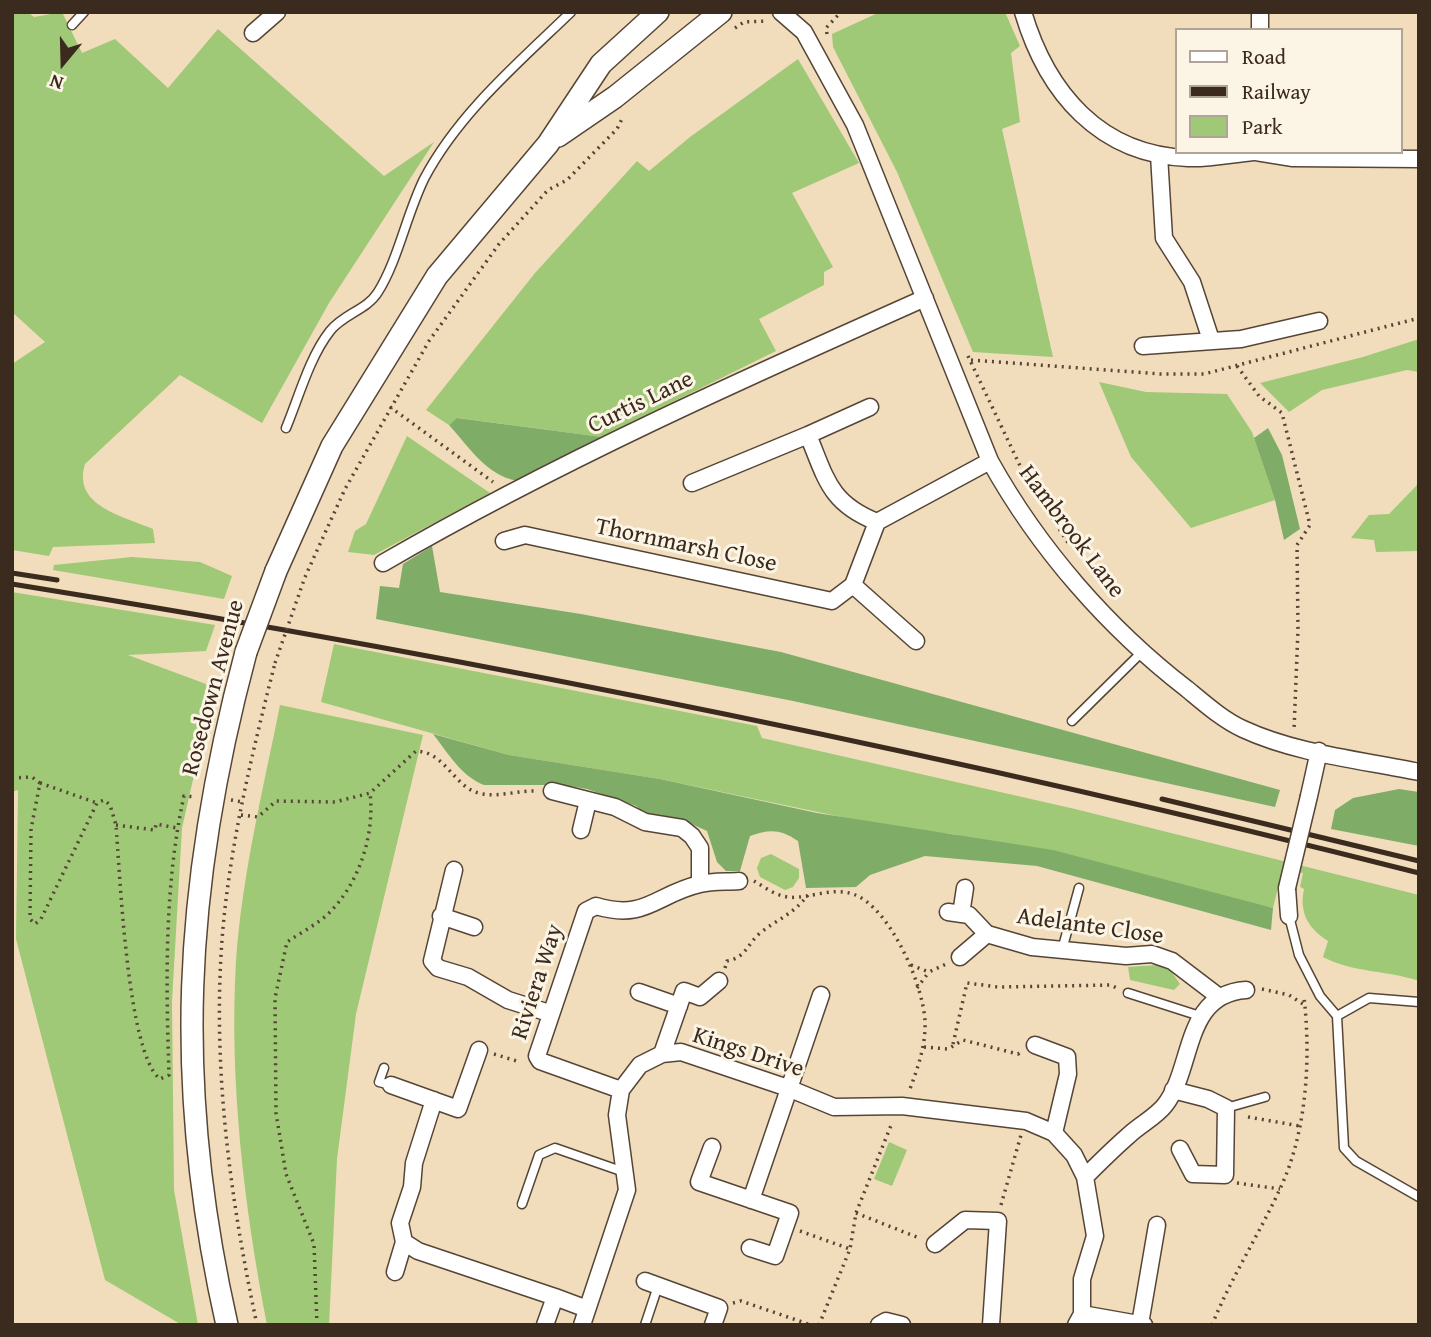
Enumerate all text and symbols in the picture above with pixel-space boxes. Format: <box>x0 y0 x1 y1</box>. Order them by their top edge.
north arrow <box>28 28 98 98</box>
legend <box>1176 28 1403 154</box>
text: Road <box>1242 41 1286 72</box>
text: N <box>46 68 67 98</box>
text: Railway <box>1242 76 1311 107</box>
text: Park <box>1242 111 1283 142</box>
street label: Curtis Lane <box>584 365 698 441</box>
street label: Hambrook Lane <box>1012 460 1130 604</box>
street label: Thornmarsh Close <box>593 513 779 579</box>
street label: Rosedown Avenue <box>177 597 251 779</box>
street label: Adelante Close <box>1015 902 1165 952</box>
street label: Riviera Way <box>506 921 570 1043</box>
street label: Kings Drive <box>689 1022 807 1084</box>

